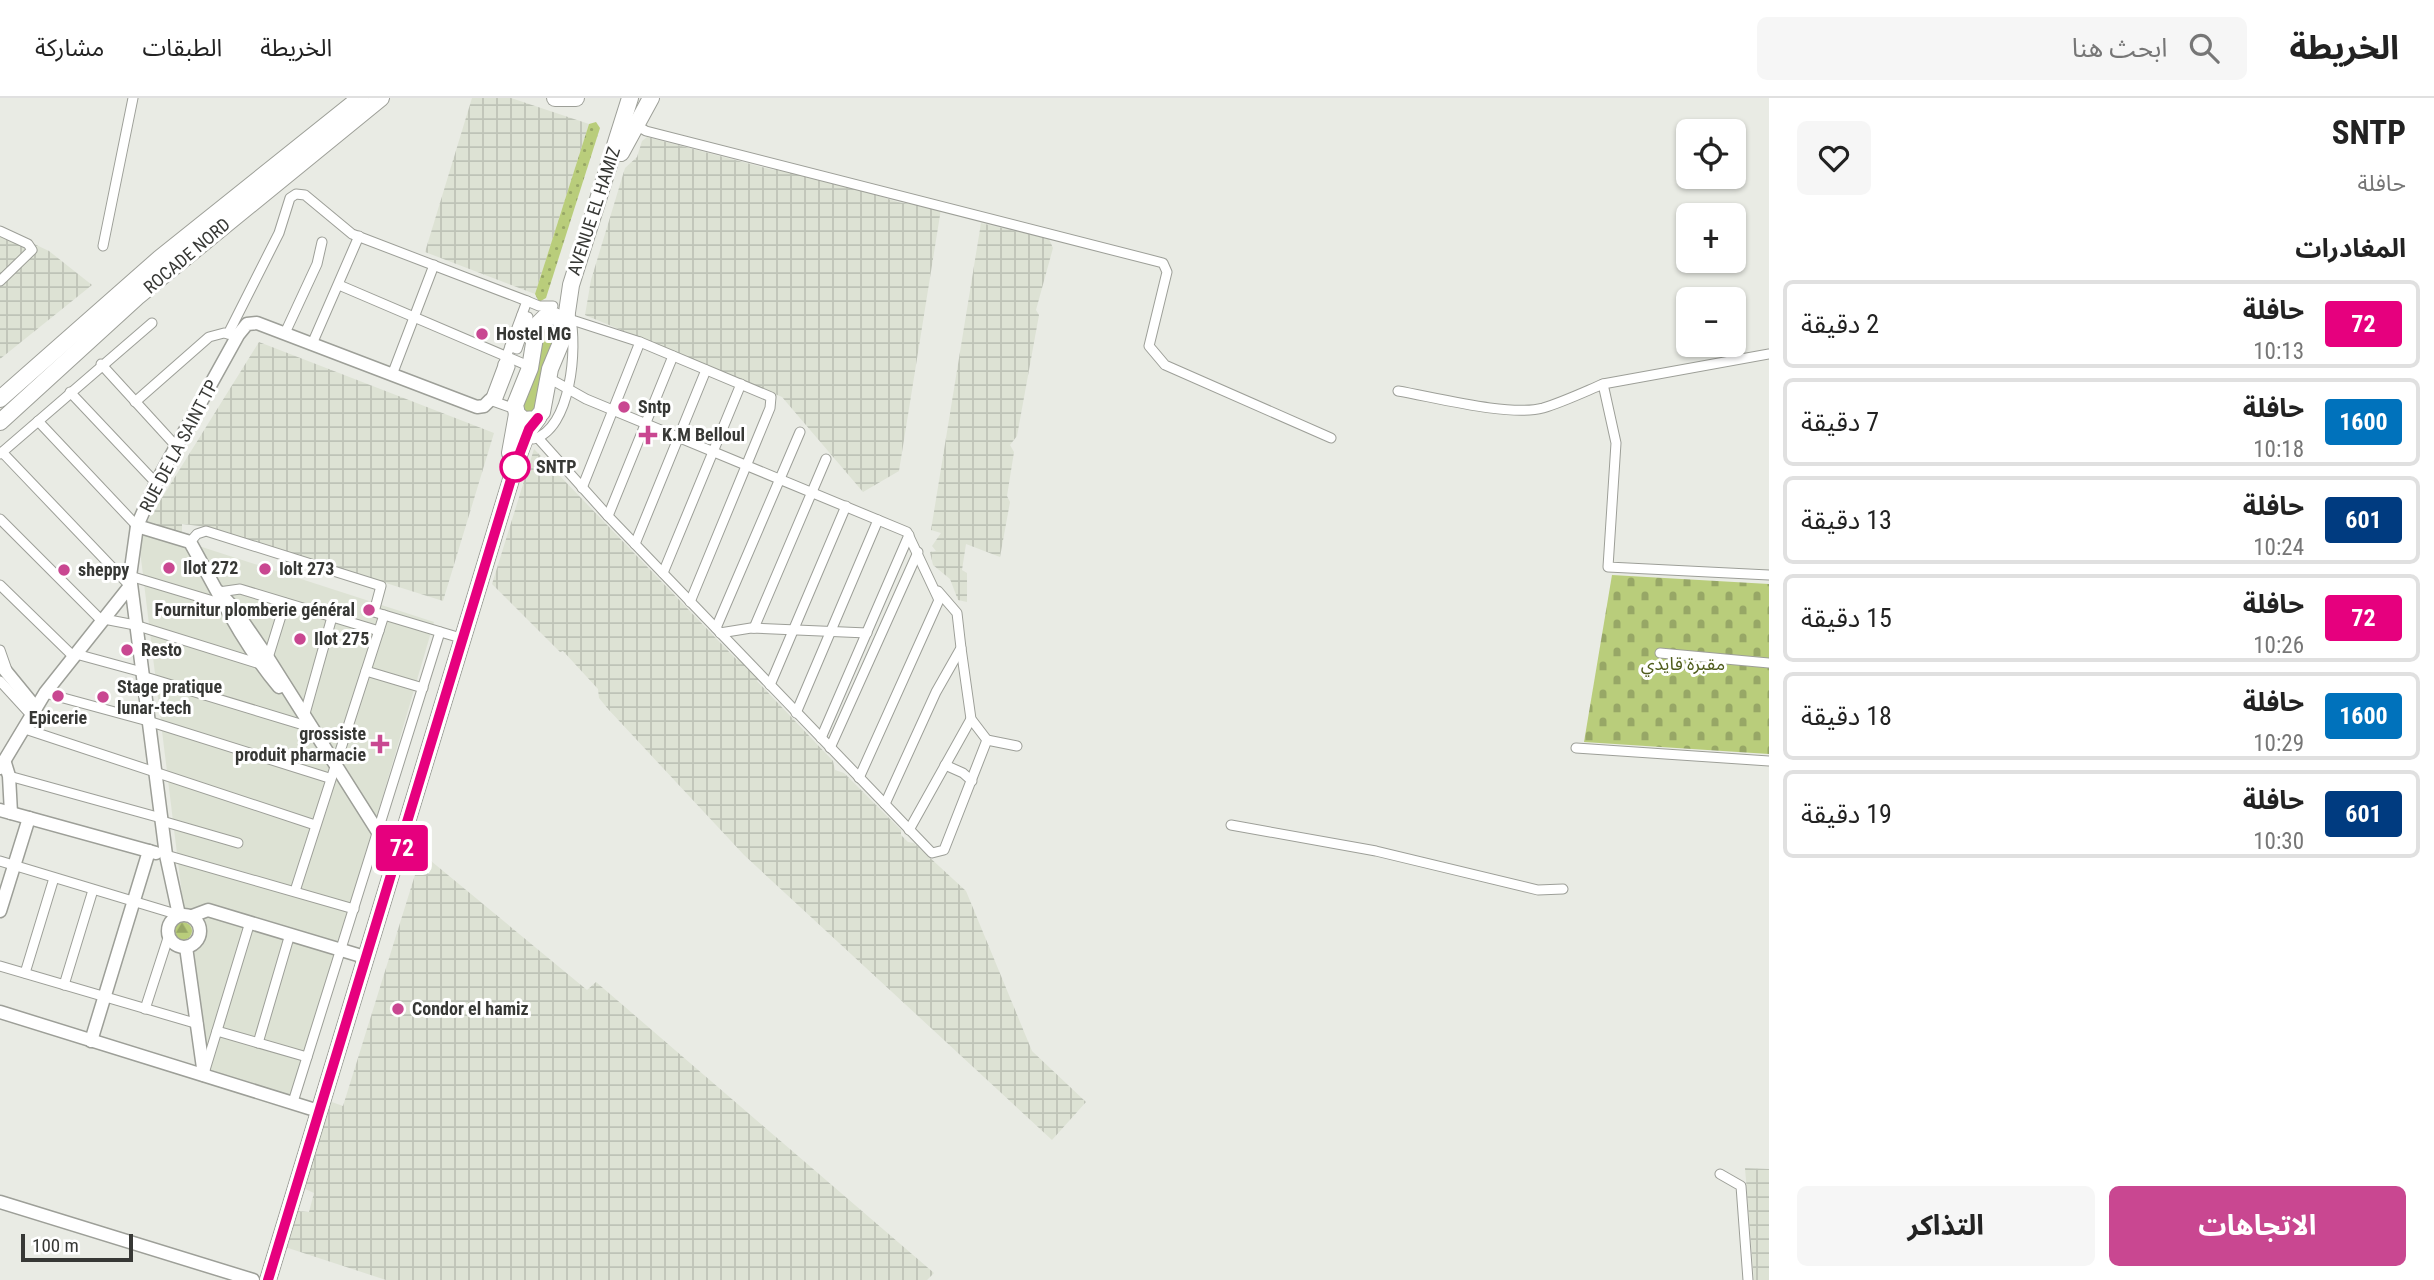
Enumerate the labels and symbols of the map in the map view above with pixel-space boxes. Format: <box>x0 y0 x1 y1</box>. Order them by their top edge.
street label: AVENUE EL HAMIZ <box>563 144 624 278</box>
street label: ROCADE NORD <box>139 213 234 298</box>
place label: Hostel MG <box>496 323 571 344</box>
marker: Hostel MG <box>474 326 490 342</box>
street label: RUE DE LA SAINT TP <box>135 376 222 515</box>
place label: Sntp <box>638 396 671 417</box>
marker: Sntp <box>616 399 632 415</box>
place label: K.M Belloul <box>662 424 745 445</box>
marker: K.M Belloul <box>640 427 656 443</box>
marker: SNTP <box>500 452 530 482</box>
place label: SNTP <box>536 456 576 477</box>
place label: Ilot 272 <box>183 557 238 578</box>
place label: Iolt 273 <box>279 558 334 579</box>
place label: sheppy <box>78 559 129 580</box>
marker: Ilot 272 <box>161 560 177 576</box>
marker: Iolt 273 <box>257 561 273 577</box>
marker: sheppy <box>56 562 72 578</box>
place label: Fournitur plomberie général <box>155 599 355 620</box>
marker: Fournitur plomberie général <box>361 602 377 618</box>
place label: Ilot 275 <box>314 628 369 649</box>
marker: Ilot 275 <box>292 631 308 647</box>
place label: Resto <box>141 639 182 660</box>
marker: Resto <box>119 642 135 658</box>
park label: مقبرة قايدي <box>1641 653 1725 677</box>
place label: Stage pratique lunar-tech <box>117 676 222 718</box>
marker: Epicerie <box>50 688 66 704</box>
marker: Stage pratique lunar-tech <box>95 689 111 705</box>
place label: Epicerie <box>29 707 88 728</box>
place label: grossiste produit pharmacie <box>235 723 366 765</box>
marker: grossiste produit pharmacie <box>372 736 388 752</box>
line badge: 72 <box>370 825 434 871</box>
place label: Condor el hamiz <box>412 998 529 1019</box>
marker: Condor el hamiz <box>390 1001 406 1017</box>
scale bar <box>21 1231 133 1263</box>

